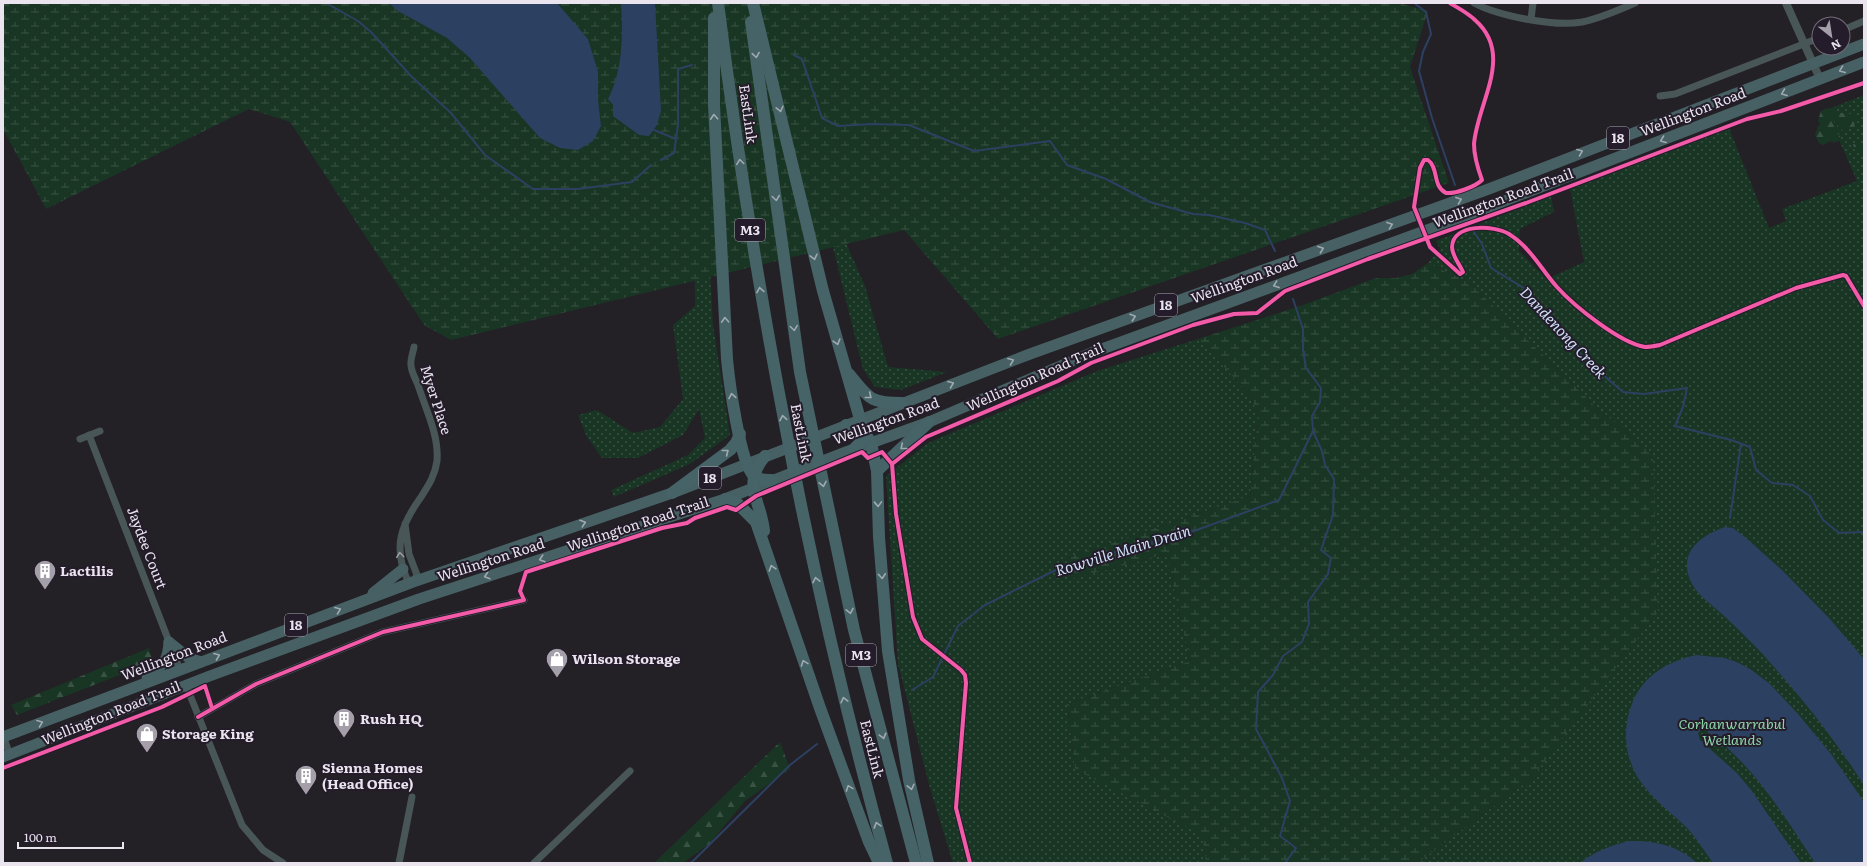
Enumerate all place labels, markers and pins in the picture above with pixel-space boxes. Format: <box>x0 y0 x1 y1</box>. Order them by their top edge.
building icon: Lactilis <box>32 558 58 591</box>
place label: Lactilis <box>60 560 113 580</box>
shop icon: Wilson Storage <box>544 646 570 679</box>
place label: Wilson Storage <box>572 648 680 668</box>
building icon: Rush HQ <box>331 706 357 739</box>
place label: Rush HQ <box>360 708 424 728</box>
shop icon: Storage King <box>134 721 160 754</box>
place label: Storage King <box>162 723 254 743</box>
place label: Sienna Homes (Head Office) <box>322 757 423 793</box>
building icon: Sienna Homes (Head Office) <box>293 763 319 796</box>

